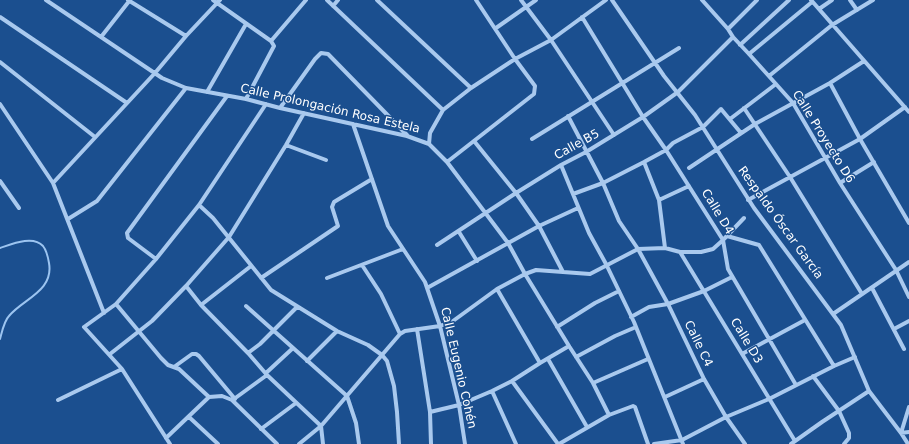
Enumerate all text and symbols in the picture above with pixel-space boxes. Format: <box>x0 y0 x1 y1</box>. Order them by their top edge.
street label: Calle Prolongación Rosa Estela <box>239 81 421 137</box>
street label: Calle Proyecto D6 <box>789 88 857 186</box>
street label: Calle B5 <box>552 127 602 163</box>
street label: Respaldo Óscar García <box>734 164 826 282</box>
street label: Calle D4 <box>698 187 736 237</box>
street label: Calle Eugenio Cohén <box>437 306 479 430</box>
street label: Calle D3 <box>727 316 765 366</box>
street label: Calle C4 <box>681 319 715 369</box>

